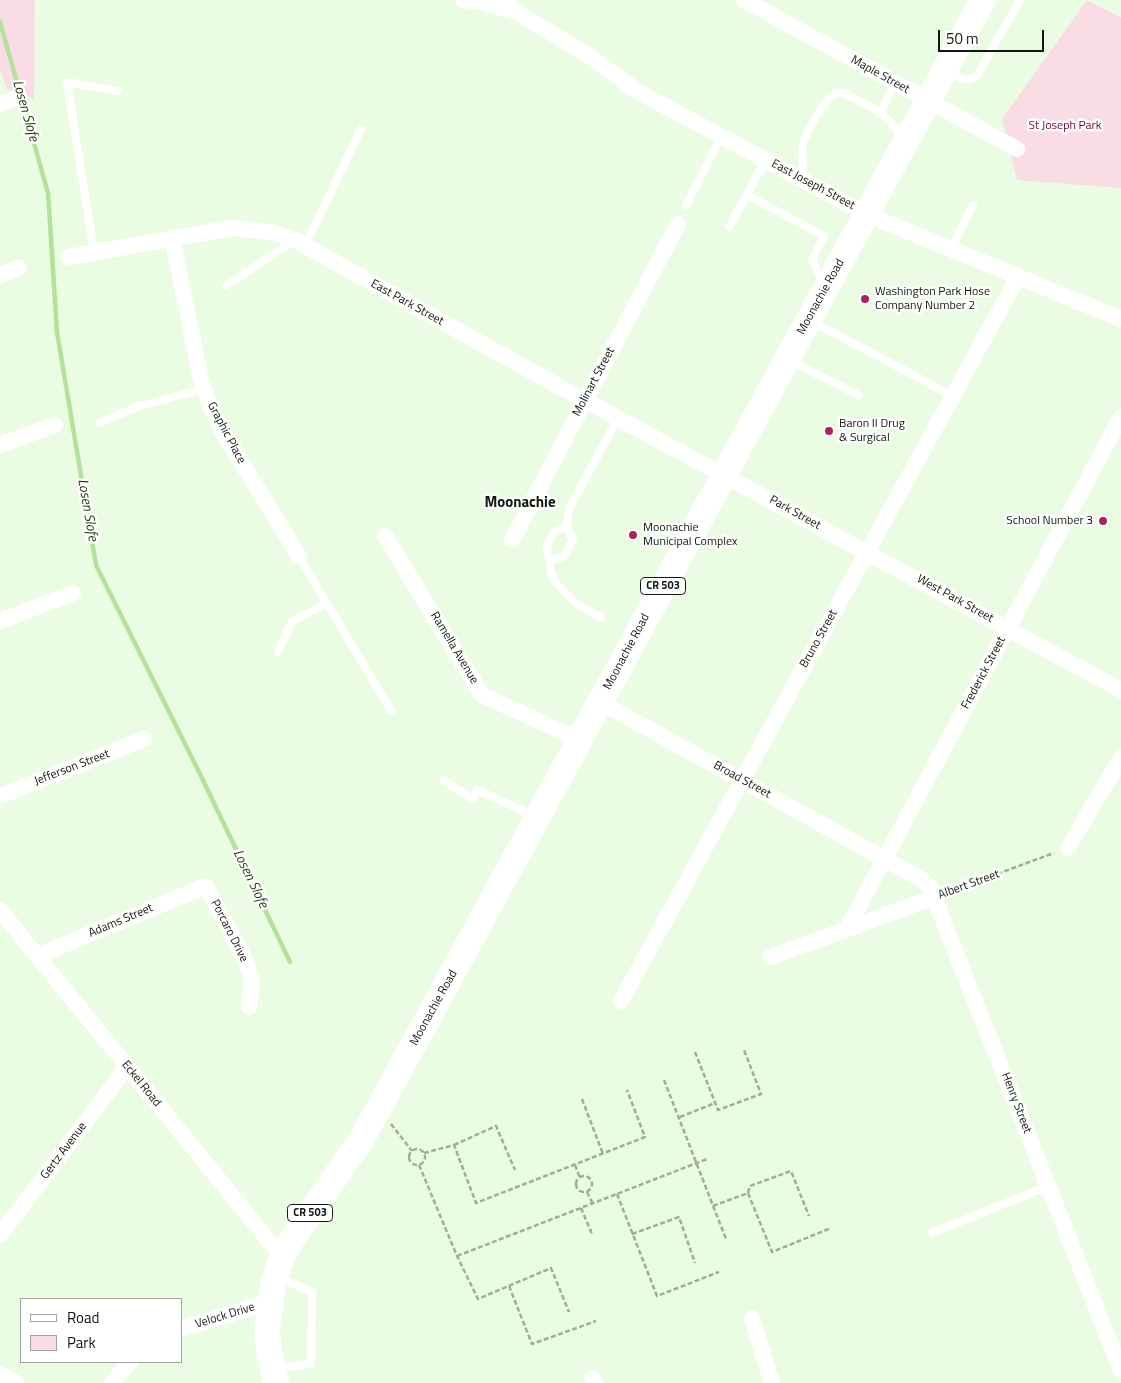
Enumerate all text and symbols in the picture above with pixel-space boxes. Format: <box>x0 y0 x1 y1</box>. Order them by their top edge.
scale bar <box>941 20 1047 52</box>
text: 50 m <box>946 27 979 50</box>
street label: Maple Street <box>848 53 912 97</box>
water label: Losen Slofe <box>8 78 42 144</box>
park label: St Joseph Park <box>1028 119 1102 133</box>
street label: East Joseph Street <box>769 157 857 213</box>
street label: Moonachie Road <box>794 257 848 337</box>
street label: East Park Street <box>368 277 446 329</box>
place label: Washington Park Hose Company Number 2 <box>875 285 990 313</box>
marker: Washington Park Hose Company Number 2 <box>859 293 871 305</box>
street label: Molinart Street <box>570 345 618 419</box>
street label: Graphic Place <box>204 400 248 466</box>
place label: Baron II Drug & Surgical <box>839 417 905 445</box>
marker: Baron II Drug & Surgical <box>823 425 835 437</box>
water label: Losen Slofe <box>73 478 101 542</box>
street label: Park Street <box>767 493 823 533</box>
district label: Moonachie <box>484 494 556 512</box>
place label: School Number 3 <box>1006 514 1093 528</box>
marker: School Number 3 <box>1097 515 1109 527</box>
place label: Moonachie Municipal Complex <box>643 521 737 549</box>
marker: Moonachie Municipal Complex <box>627 529 639 541</box>
street label: West Park Street <box>914 572 996 626</box>
road number: CR 503 <box>640 578 686 594</box>
street label: Bruno Street <box>797 607 841 671</box>
street label: Ramella Avenue <box>427 609 481 687</box>
street label: Moonachie Road <box>601 611 653 693</box>
street label: Frederick Street <box>959 634 1009 712</box>
street label: Jefferson Street <box>32 747 112 789</box>
street label: Broad Street <box>711 758 773 802</box>
water label: Losen Slofe <box>229 847 271 911</box>
street label: Albert Street <box>936 867 1002 903</box>
street label: Porcaro Drive <box>207 897 251 965</box>
street label: Adams Street <box>87 901 155 941</box>
street label: Moonachie Road <box>407 968 461 1048</box>
street label: Eckel Road <box>118 1058 164 1110</box>
street label: Henry Street <box>998 1071 1034 1135</box>
street label: Gertz Avenue <box>38 1120 90 1182</box>
road number: CR 503 <box>288 1204 332 1222</box>
legend <box>20 1298 182 1363</box>
street label: Velock Drive <box>193 1300 257 1332</box>
text: Road <box>67 1306 99 1329</box>
text: Park <box>67 1331 96 1354</box>

